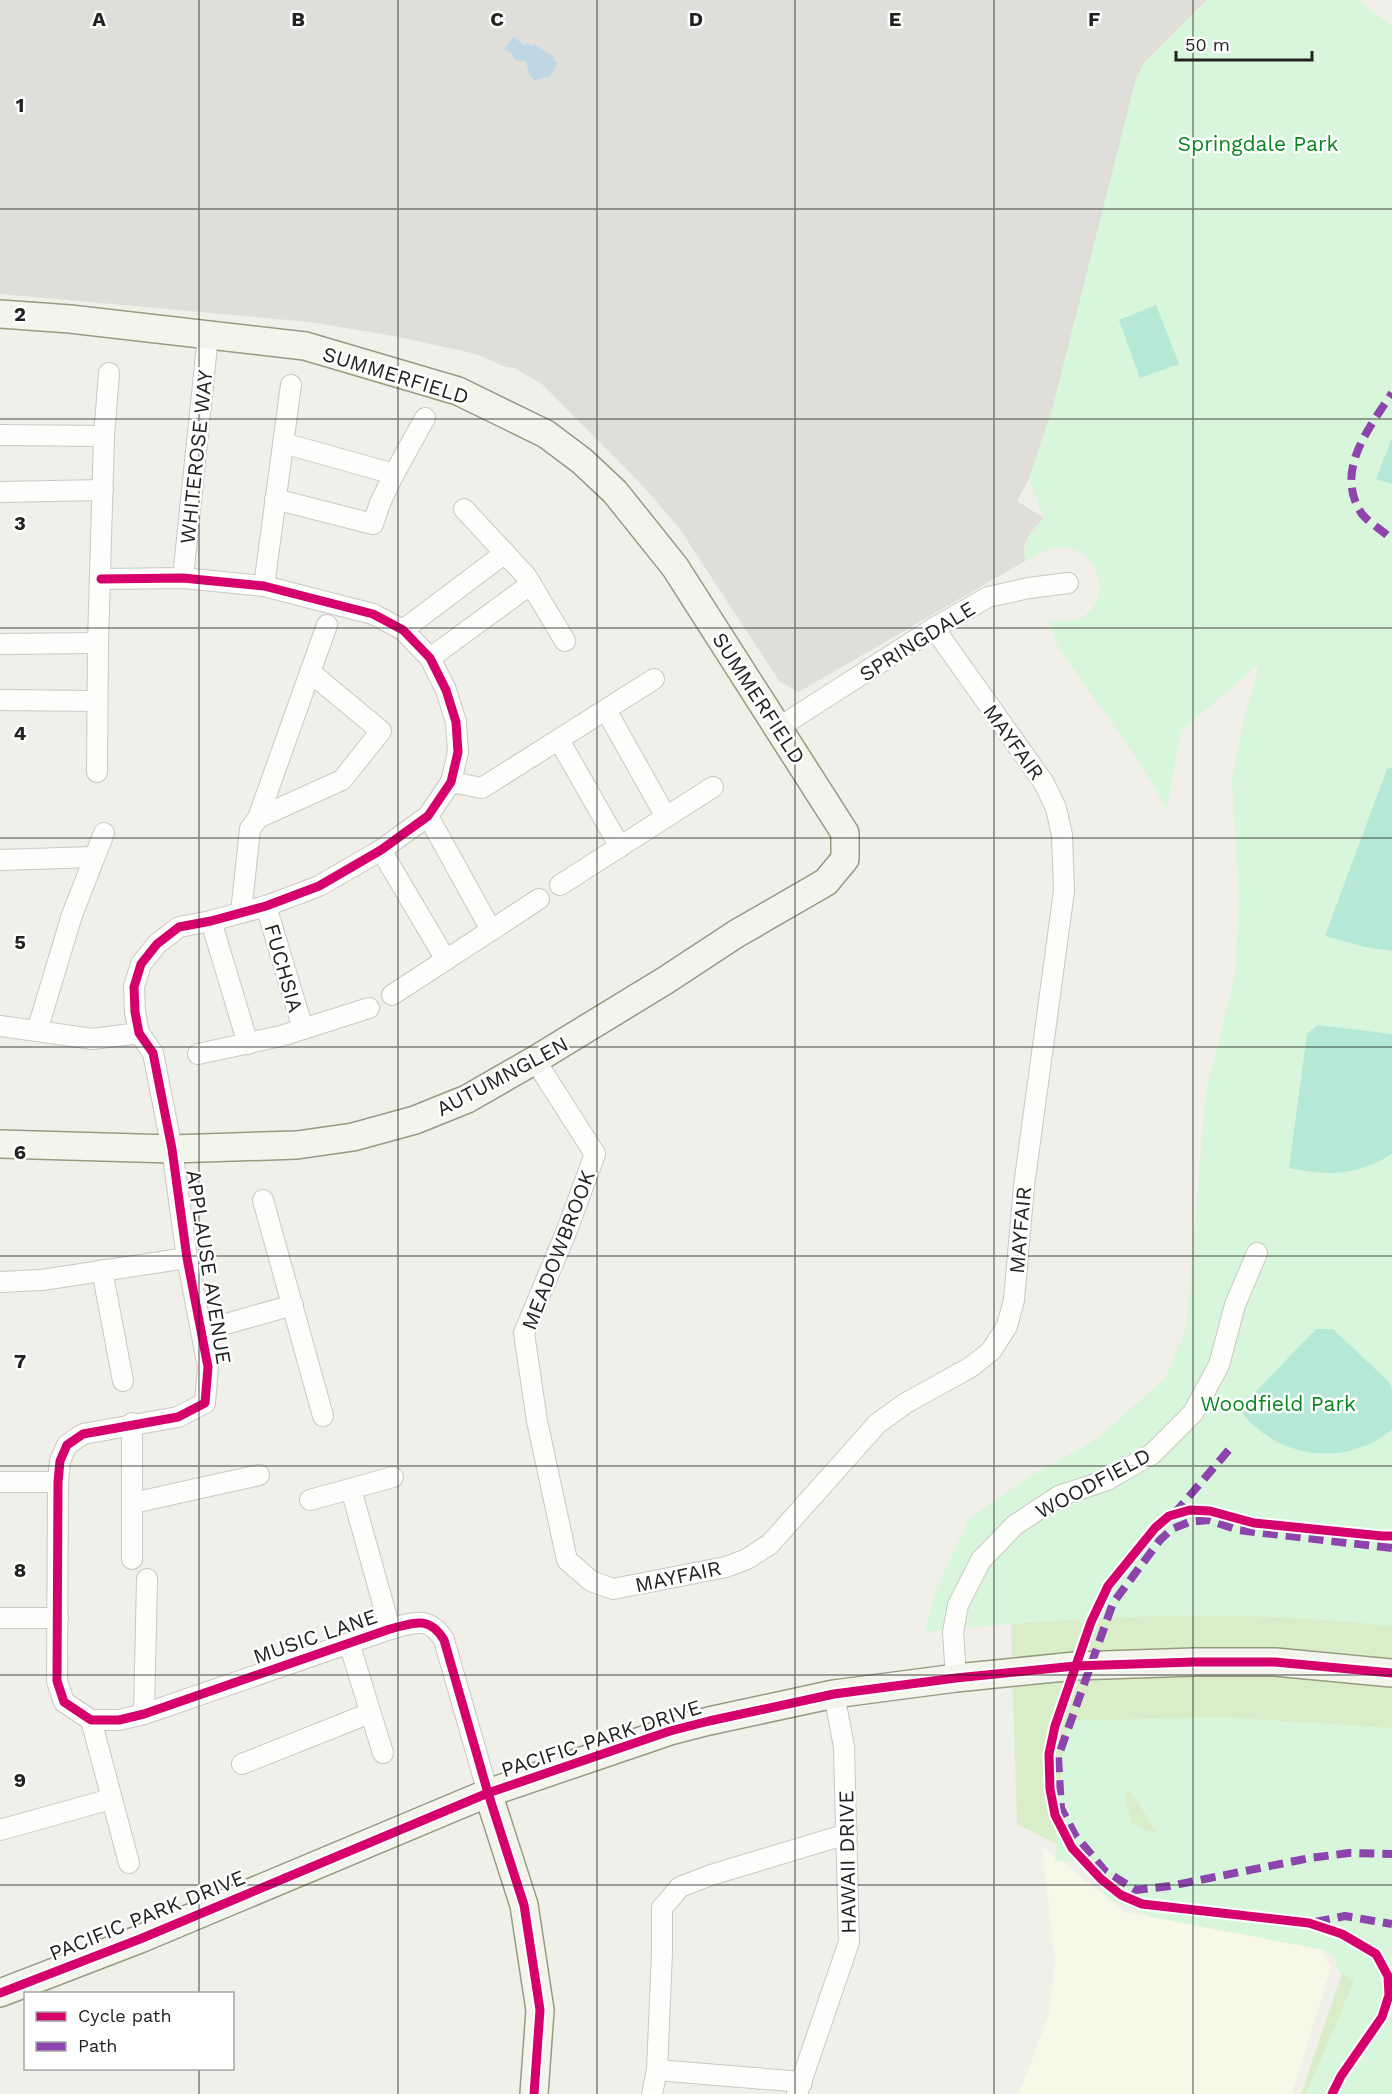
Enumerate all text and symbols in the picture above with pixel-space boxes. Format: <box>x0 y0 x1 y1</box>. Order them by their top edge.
text: A <box>92 7 106 31</box>
text: B <box>291 7 305 31</box>
text: C <box>490 7 504 31</box>
text: D <box>689 7 703 31</box>
text: E <box>889 7 901 31</box>
text: F <box>1088 7 1100 31</box>
scale bar <box>1176 24 1312 62</box>
text: 50 m <box>1185 34 1230 55</box>
text: 1 <box>16 93 24 117</box>
park label: Springdale Park <box>1178 131 1338 156</box>
text: 2 <box>14 302 26 326</box>
street label: SUMMERFIELD <box>320 341 472 409</box>
street label: WHITEROSE WAY <box>174 369 218 545</box>
text: 3 <box>14 511 26 535</box>
street label: SPRINGDALE <box>855 596 979 686</box>
street label: SUMMERFIELD <box>707 628 811 768</box>
street label: MAYFAIR <box>978 699 1050 785</box>
text: 4 <box>14 721 27 745</box>
street label: FUCHSIA <box>259 921 309 1015</box>
text: 5 <box>14 930 26 954</box>
street label: AUTUMNGLEN <box>432 1031 572 1121</box>
text: 6 <box>14 1140 26 1164</box>
street label: MEADOWBROOK <box>516 1167 600 1333</box>
street label: APPLAUSE AVENUE <box>181 1168 237 1366</box>
street label: MAYFAIR <box>1004 1185 1036 1275</box>
text: 7 <box>14 1349 26 1373</box>
park label: Woodfield Park <box>1200 1391 1356 1416</box>
street label: WOODFIELD <box>1031 1442 1155 1524</box>
street label: MAYFAIR <box>633 1555 723 1597</box>
text: 8 <box>14 1558 26 1582</box>
street label: MUSIC LANE <box>250 1603 380 1669</box>
street label: PACIFIC PARK DRIVE <box>498 1694 704 1782</box>
text: 9 <box>14 1768 26 1792</box>
street label: HAWAII DRIVE <box>833 1790 861 1934</box>
street label: PACIFIC PARK DRIVE <box>45 1864 249 1966</box>
legend <box>24 1992 234 2070</box>
text: Cycle path <box>78 2005 172 2026</box>
text: Path <box>78 2035 118 2056</box>

